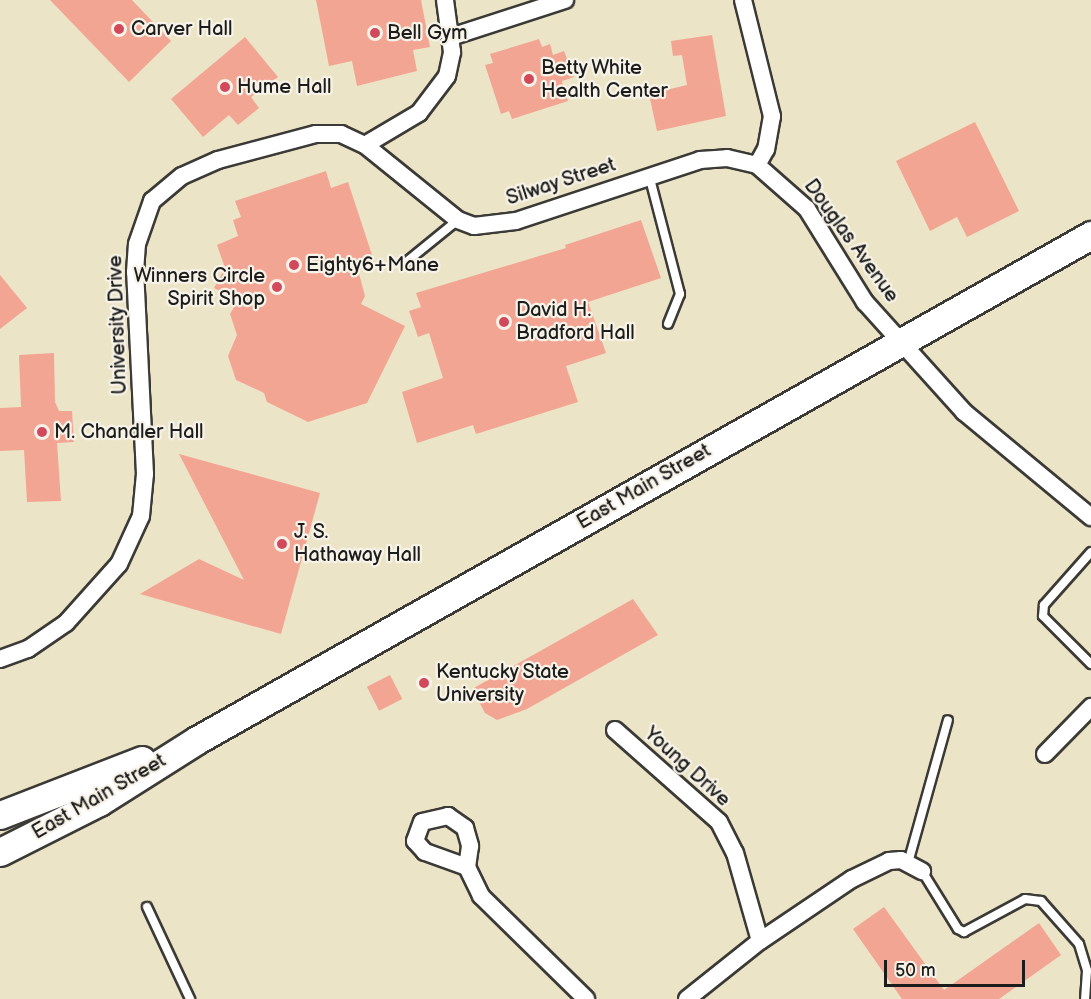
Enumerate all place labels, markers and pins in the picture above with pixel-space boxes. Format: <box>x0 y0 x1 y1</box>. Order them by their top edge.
place label: Carver Hall <box>131 17 232 41</box>
place label: Bell Gym <box>387 21 467 45</box>
marker: Carver Hall <box>112 22 126 36</box>
marker: Bell Gym <box>368 26 382 40</box>
place label: Betty White Health Center <box>541 56 668 103</box>
marker: Betty White Health Center <box>522 72 536 86</box>
place label: Hume Hall <box>237 75 331 99</box>
marker: Hume Hall <box>218 80 232 94</box>
place label: Eighty6+Mane <box>306 253 439 277</box>
marker: Eighty6+Mane <box>287 258 301 272</box>
place label: Winners Circle Spirit Shop <box>134 264 265 311</box>
marker: Winners Circle Spirit Shop <box>270 280 284 294</box>
place label: David H. Bradford Hall <box>516 298 635 345</box>
marker: David H. Bradford Hall <box>497 315 511 329</box>
place label: M. Chandler Hall <box>54 420 204 444</box>
marker: M. Chandler Hall <box>35 425 49 439</box>
place label: J. S. Hathaway Hall <box>294 520 422 567</box>
marker: J. S. Hathaway Hall <box>275 537 289 551</box>
place label: Kentucky State University <box>436 660 571 707</box>
marker: Kentucky State University <box>417 676 431 690</box>

